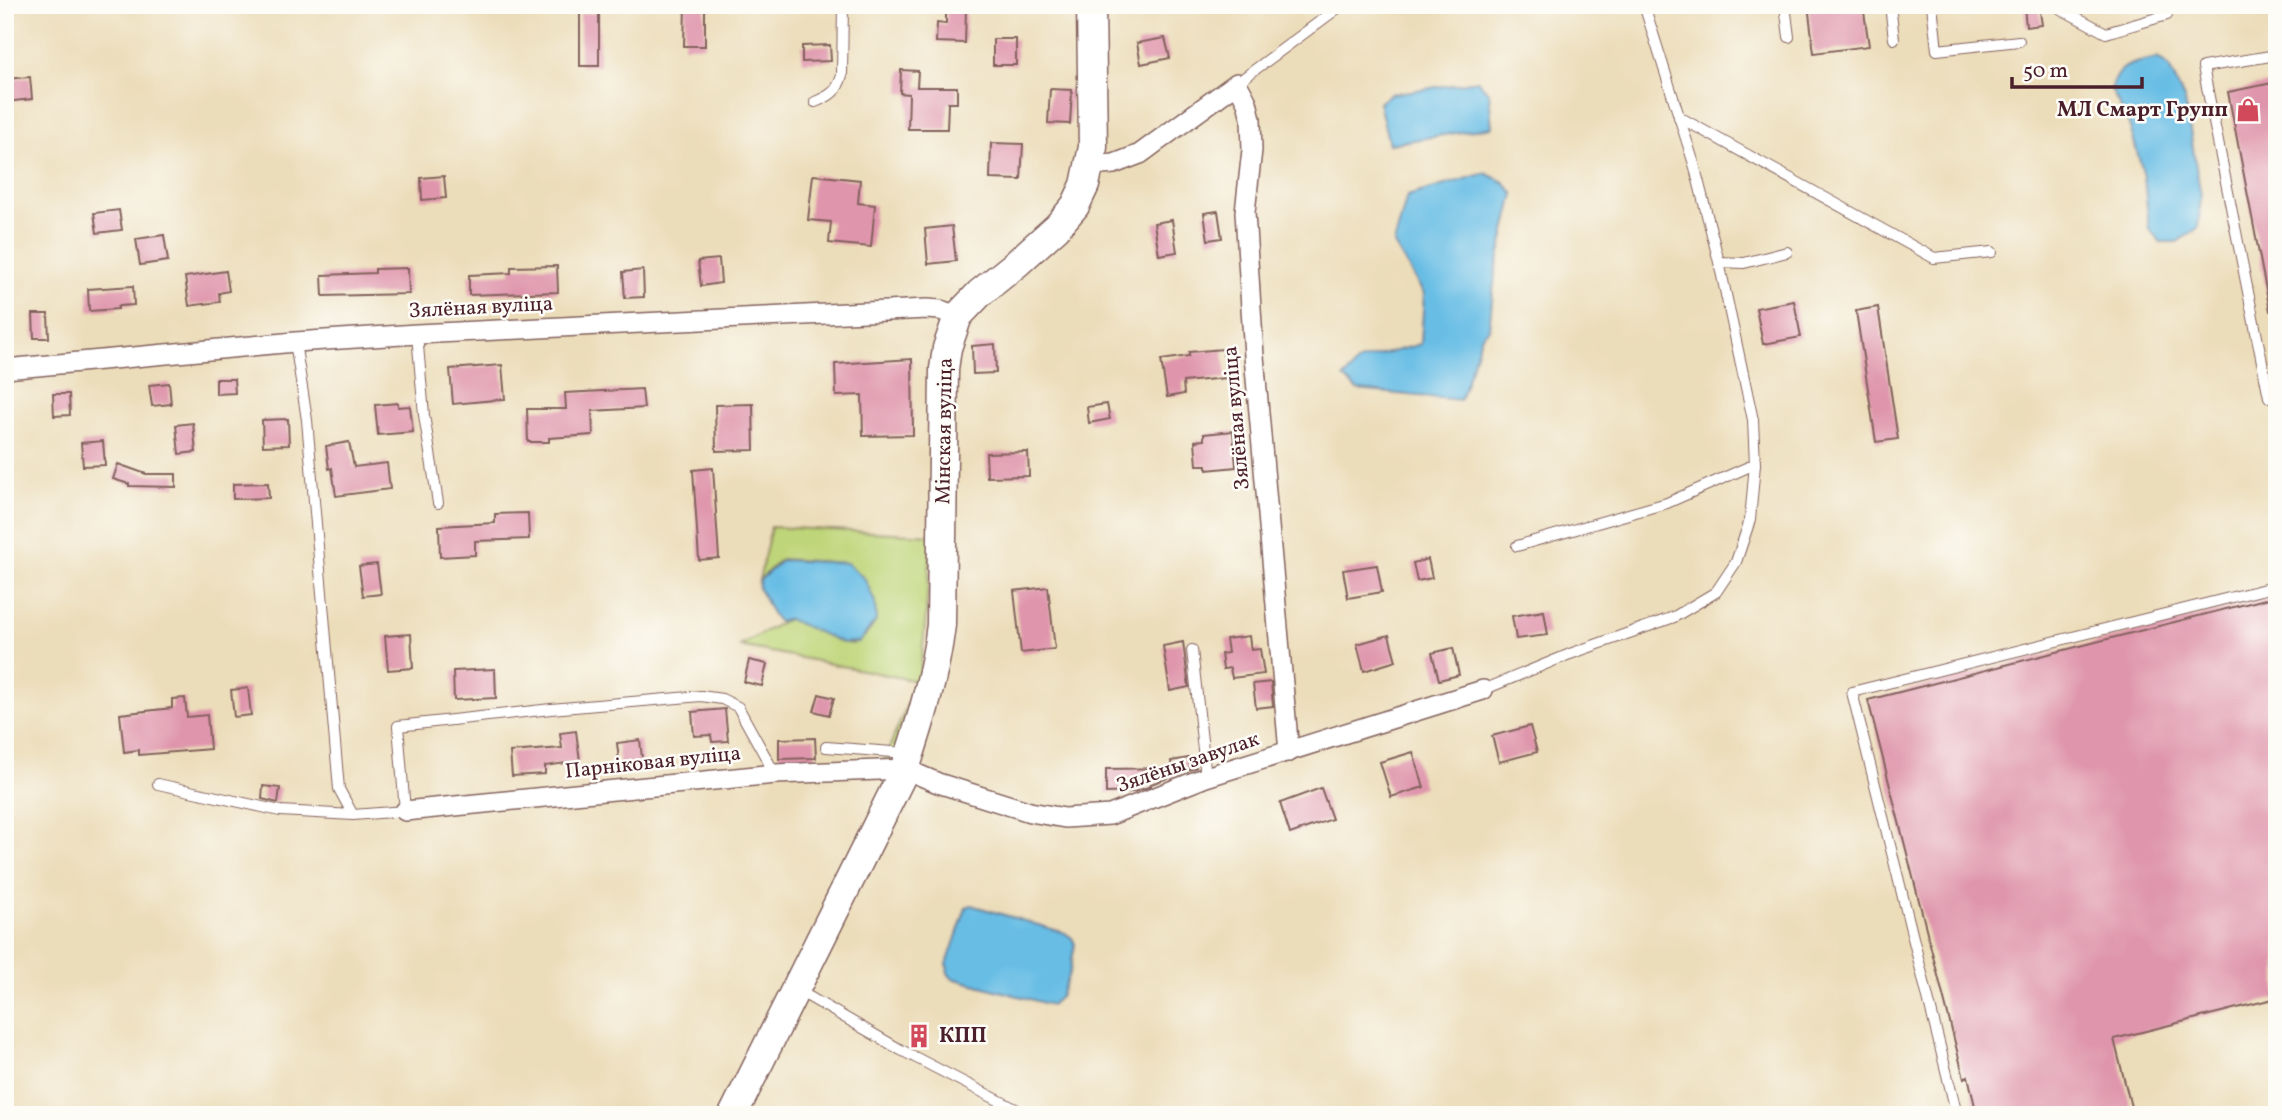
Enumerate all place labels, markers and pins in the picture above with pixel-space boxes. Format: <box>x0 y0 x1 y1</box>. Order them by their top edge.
place label: МЛ Смарт Групп <box>2057 96 2228 125</box>
shop icon: МЛ Смарт Групп <box>2234 96 2262 124</box>
building icon: КПП <box>905 1022 933 1050</box>
place label: КПП <box>939 1022 987 1051</box>

